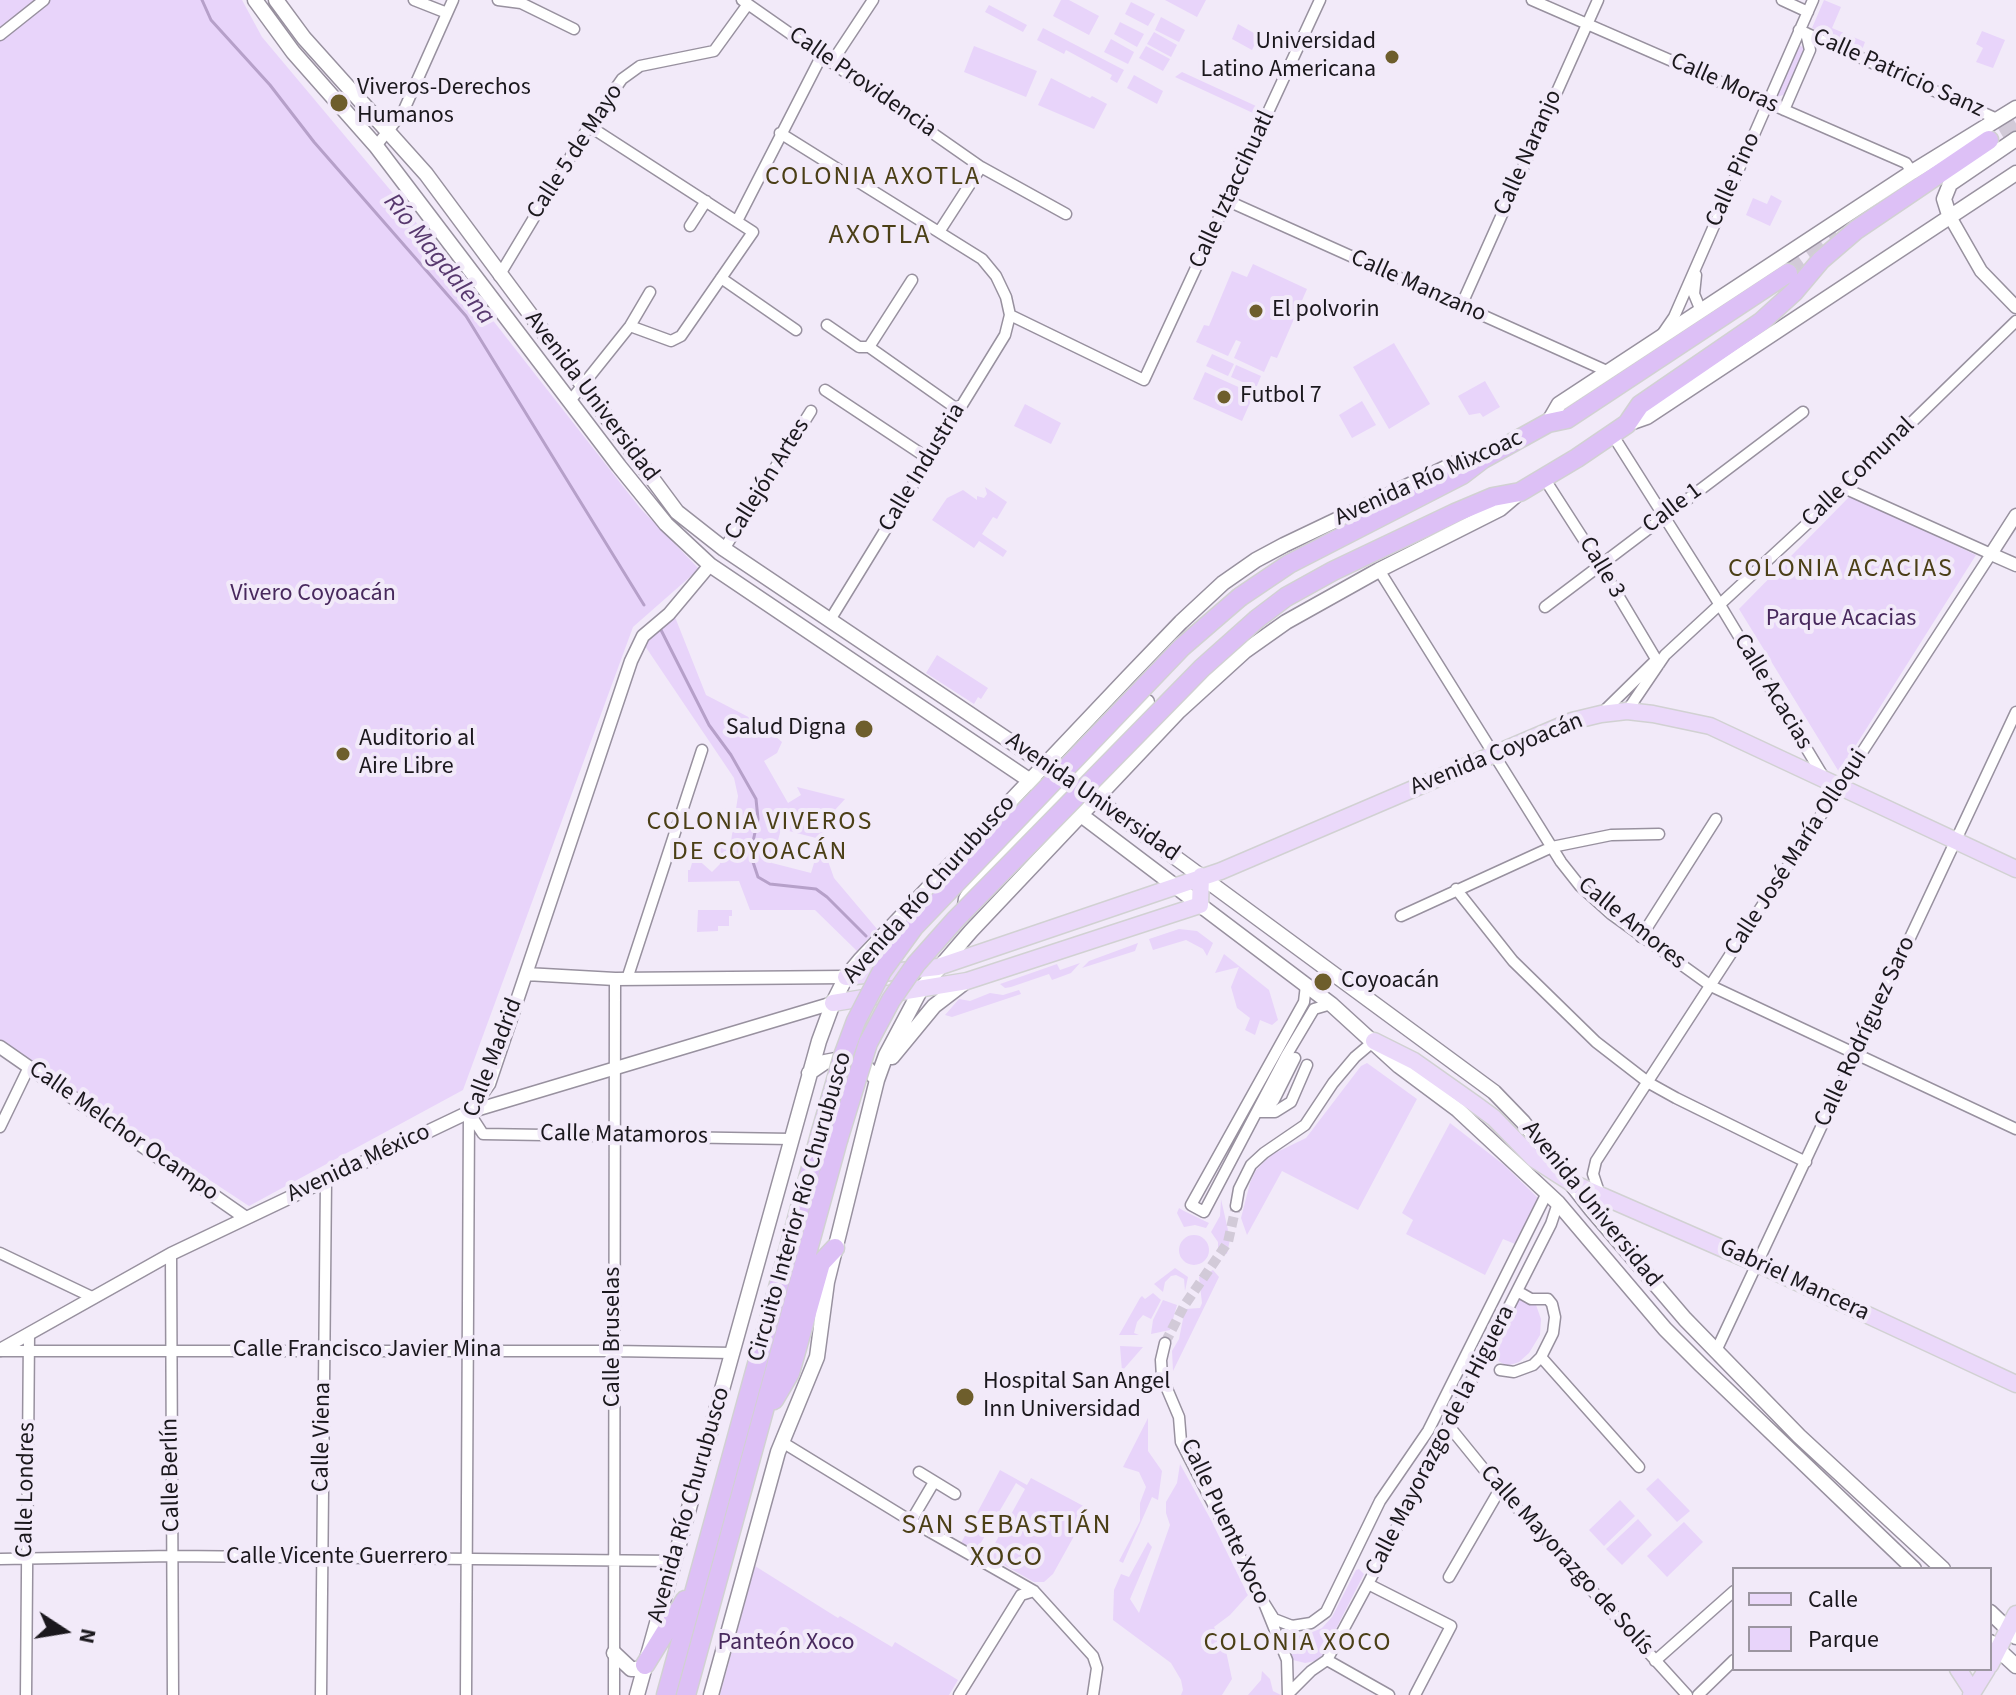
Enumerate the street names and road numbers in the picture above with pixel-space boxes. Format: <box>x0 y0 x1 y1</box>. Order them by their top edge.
street label: Calle Providencia <box>783 21 941 145</box>
street label: Calle Patricio Sanz <box>1808 23 1988 125</box>
street label: Calle Moras <box>1666 47 1782 121</box>
street label: Calle 5 de Mayo <box>522 79 630 225</box>
street label: Calle Naranjo <box>1489 86 1569 220</box>
street label: Calle Iztaccihuatl <box>1184 107 1282 273</box>
street label: Calle Pino <box>1700 128 1768 232</box>
street label: Calle Manzano <box>1346 244 1490 330</box>
street label: Avenida Universidad <box>518 306 664 488</box>
street label: Calle Industria <box>873 399 973 537</box>
street label: Calle Comunal <box>1797 412 1921 534</box>
street label: Callejón Artes <box>719 414 817 546</box>
street label: Avenida Río Mixcoac <box>1331 425 1527 533</box>
street label: Calle 1 <box>1638 477 1708 541</box>
street label: Calle 3 <box>1571 532 1631 604</box>
street label: Calle Acacias <box>1726 629 1818 755</box>
street label: Avenida Coyoacán <box>1407 707 1587 803</box>
street label: Avenida Universidad <box>1000 727 1184 869</box>
street label: Calle José María Olloqui <box>1720 744 1874 962</box>
street label: Avenida Río Churubusco <box>838 790 1022 990</box>
street label: Calle Amores <box>1571 872 1691 976</box>
street label: Calle Rodríguez Saro <box>1809 932 1923 1132</box>
street label: Calle Madrid <box>458 994 530 1122</box>
street label: Circuito Interior Río Churubusco <box>743 1049 859 1365</box>
street label: Calle Melchor Ocampo <box>22 1056 224 1208</box>
street label: Avenida Universidad <box>1515 1116 1667 1294</box>
street label: Avenida México <box>283 1118 435 1210</box>
street label: Calle Matamoros <box>540 1120 708 1152</box>
street label: Gabriel Mancera <box>1714 1234 1874 1328</box>
street label: Calle Bruselas <box>600 1267 628 1407</box>
street label: Calle Mayorazgo de la Higuera <box>1360 1301 1522 1581</box>
street label: Calle Francisco Javier Mina <box>233 1337 501 1365</box>
street label: Calle Viena <box>308 1382 338 1492</box>
street label: Avenida Río Churubusco <box>643 1384 737 1626</box>
street label: Calle Berlín <box>157 1418 187 1532</box>
street label: Calle Londres <box>11 1422 43 1558</box>
street label: Calle Puente Xoco <box>1173 1435 1275 1609</box>
street label: Calle Mayorazgo de Solís <box>1473 1460 1659 1662</box>
street label: Calle Vicente Guerrero <box>226 1544 448 1572</box>

